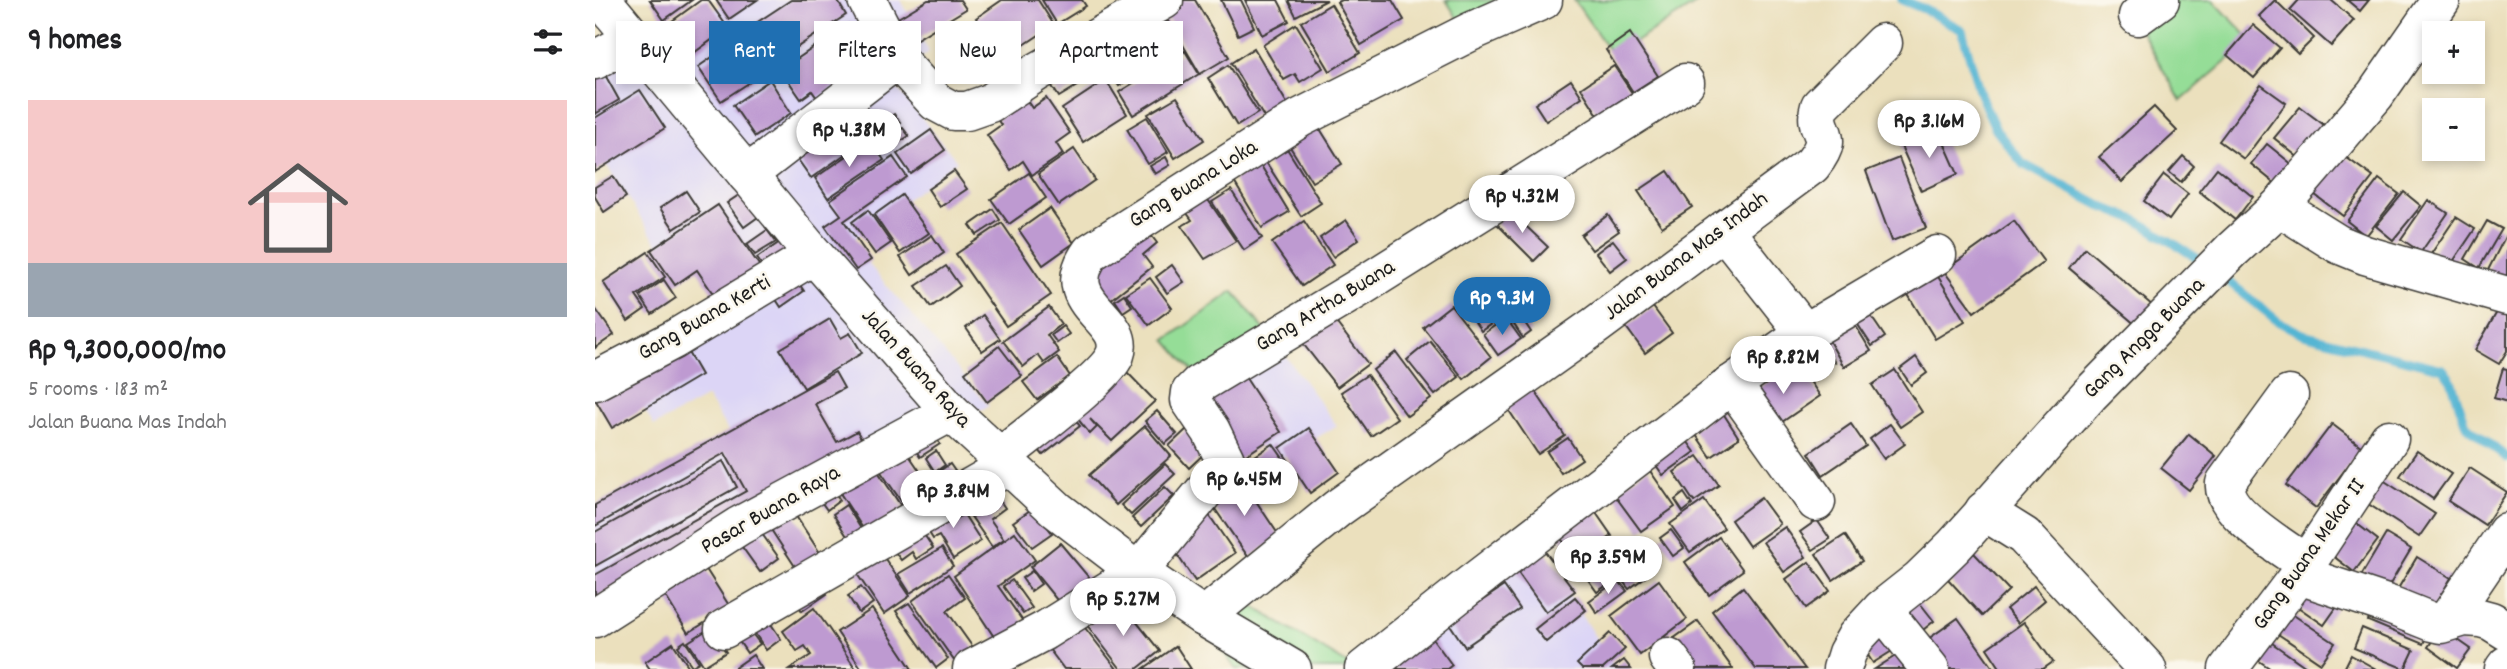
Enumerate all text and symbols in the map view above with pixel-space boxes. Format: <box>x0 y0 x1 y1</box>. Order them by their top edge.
text: 9 homes <box>28 21 122 64</box>
chip: Buy <box>616 21 695 84</box>
chip: Rent <box>709 21 800 84</box>
chip: Filters <box>814 21 921 84</box>
chip: New <box>935 21 1021 84</box>
chip: Apartment <box>1035 21 1183 84</box>
map controls <box>2422 21 2485 161</box>
button: + <box>2422 21 2485 84</box>
icon: filters <box>529 23 567 61</box>
button: − <box>2422 98 2485 161</box>
pin: Rp 3.16M <box>1857 100 2001 160</box>
text: Rp 3.16M <box>1894 106 1964 139</box>
pin: Rp 4.38M <box>777 110 921 169</box>
text: Rp 4.38M <box>812 115 886 148</box>
street label: Gang Buana Loka <box>1123 132 1266 238</box>
icon: home <box>235 145 361 271</box>
pin: Rp 4.32M <box>1450 176 1594 235</box>
text: Rp 4.32M <box>1485 181 1559 214</box>
street label: Jalan Buana Mas Indah <box>1598 184 1776 330</box>
street label: Gang Artha Buana <box>1250 252 1403 362</box>
street label: Gang Buana Kerti <box>632 268 778 370</box>
street label: Gang Angga Buana <box>2076 270 2214 408</box>
pin: Rp 9.3M <box>1437 278 1567 337</box>
text: Rp 9.3M <box>1469 283 1535 316</box>
street label: Jalan Buana Raya <box>852 302 979 437</box>
text: Rp 9,300,000/mo <box>28 331 226 374</box>
pin: Rp 8.82M <box>1711 336 1855 396</box>
text: Rp 8.82M <box>1747 342 1819 375</box>
text: 5 rooms · 183 m² <box>28 374 168 407</box>
text: Jalan Buana Mas Indah <box>28 407 227 440</box>
street label: Pasar Buana Raya <box>695 457 848 564</box>
pin: Rp 6.45M <box>1172 458 1316 518</box>
text: Rp 6.45M <box>1206 464 1282 497</box>
pin: Rp 3.84M <box>881 470 1025 530</box>
street label: Gang Buana Mekar II <box>2245 472 2375 638</box>
text: Rp 3.84M <box>916 476 990 509</box>
pin: Rp 3.59M <box>1536 536 1680 596</box>
text: Rp 3.59M <box>1570 542 1646 575</box>
pin: Rp 5.27M <box>1051 578 1195 638</box>
text: Rp 5.27M <box>1086 584 1160 617</box>

